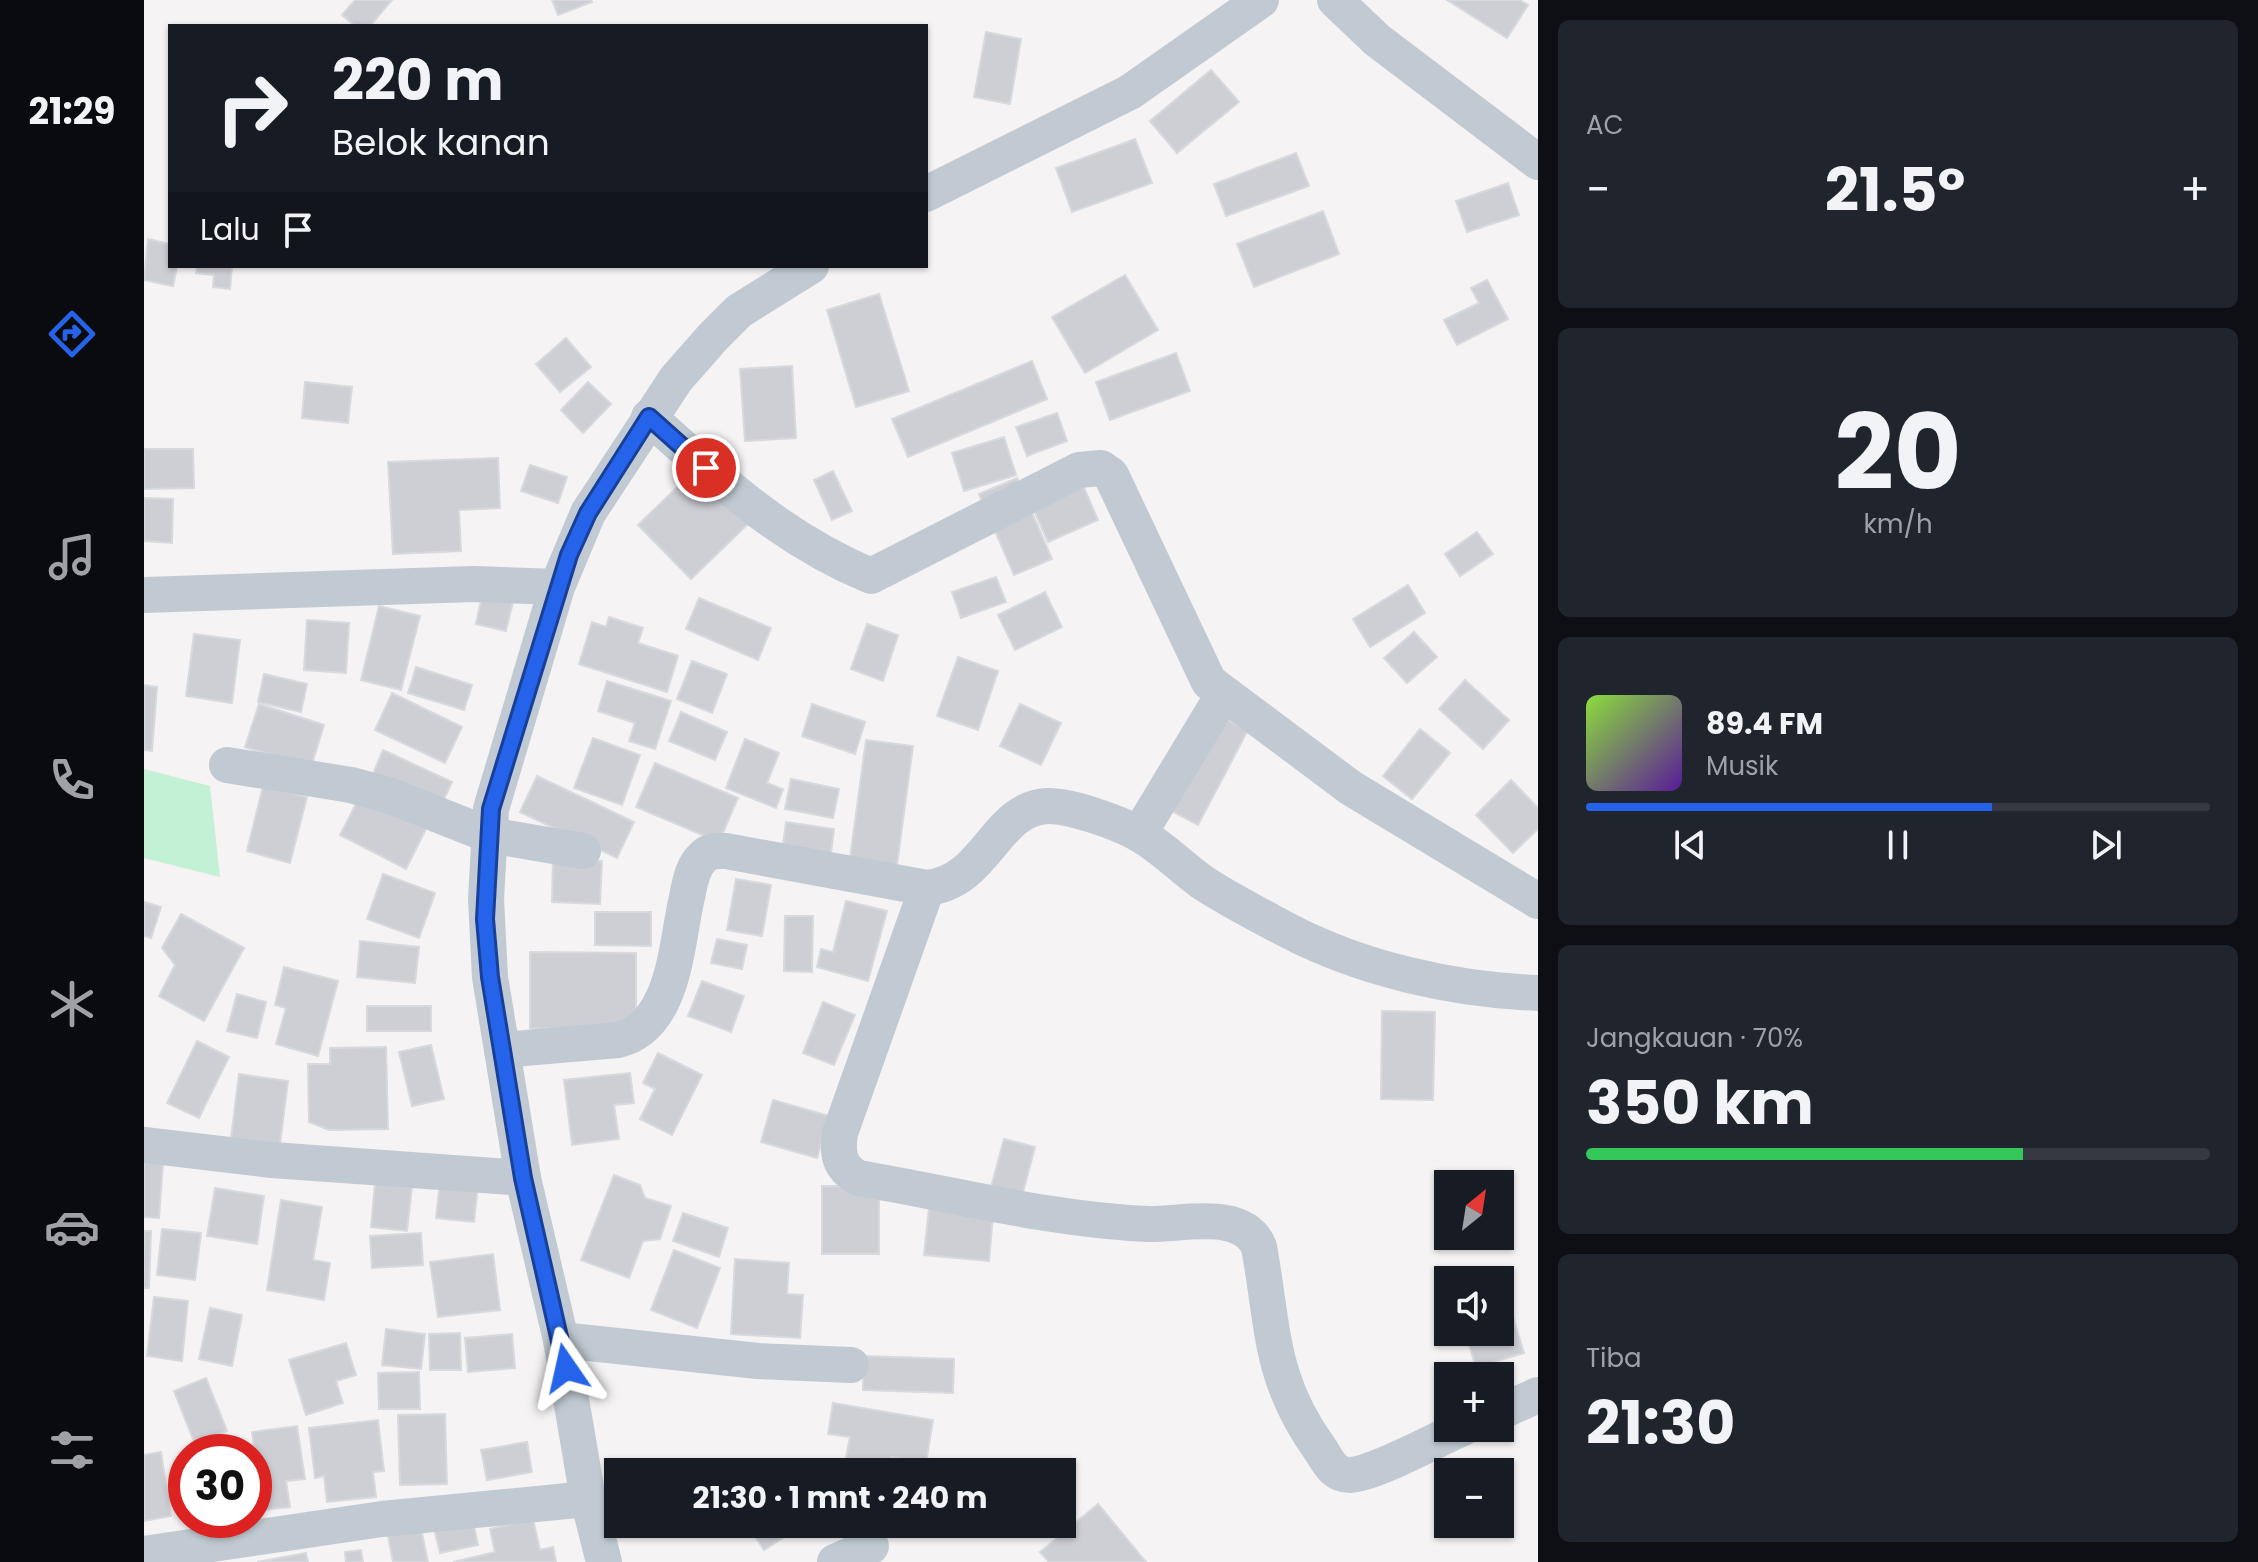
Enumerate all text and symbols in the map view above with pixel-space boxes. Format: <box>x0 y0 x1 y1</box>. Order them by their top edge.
text: 220 m <box>332 41 504 120</box>
icon: right <box>200 56 304 160</box>
text: 21:29 <box>28 86 116 137</box>
text: AC <box>1586 107 1624 143</box>
text: Belok kanan <box>332 117 550 168</box>
text: 21.5° <box>1825 148 1965 232</box>
text: − <box>1586 159 1610 220</box>
text: + <box>2180 159 2210 220</box>
text: Lalu <box>200 208 260 251</box>
icon: arrive <box>276 208 320 252</box>
icon: directions <box>44 306 100 362</box>
text: 20 <box>1834 380 1962 525</box>
pin <box>672 434 740 502</box>
icon: arrive <box>684 446 728 490</box>
text: km/h <box>1863 506 1933 542</box>
icon: music <box>44 529 100 585</box>
text: 89.4 FM <box>1706 702 1823 745</box>
text: Musik <box>1706 748 1778 784</box>
icon: phone <box>44 752 100 808</box>
icon: previous <box>1668 823 1712 867</box>
icon: pause <box>1876 823 1920 867</box>
icon: next <box>2084 823 2128 867</box>
icon: climate <box>44 976 100 1032</box>
text: Jangkauan · 70% <box>1586 1020 1803 1056</box>
text: 350 km <box>1586 1061 1814 1145</box>
north arrow <box>1434 1170 1514 1250</box>
map controls <box>1434 1170 1514 1538</box>
icon: car <box>44 1199 100 1255</box>
button: sound <box>1434 1266 1514 1346</box>
position arrow <box>524 1326 608 1410</box>
text: Tiba <box>1586 1340 1642 1376</box>
button: + <box>1434 1362 1514 1442</box>
text: 21:30 <box>1586 1381 1735 1465</box>
icon: filters <box>44 1422 100 1478</box>
speed limit sign: 30 <box>168 1434 272 1538</box>
button: − <box>1434 1458 1514 1538</box>
text: 21:30 · 1 mnt · 240 m <box>693 1476 987 1519</box>

